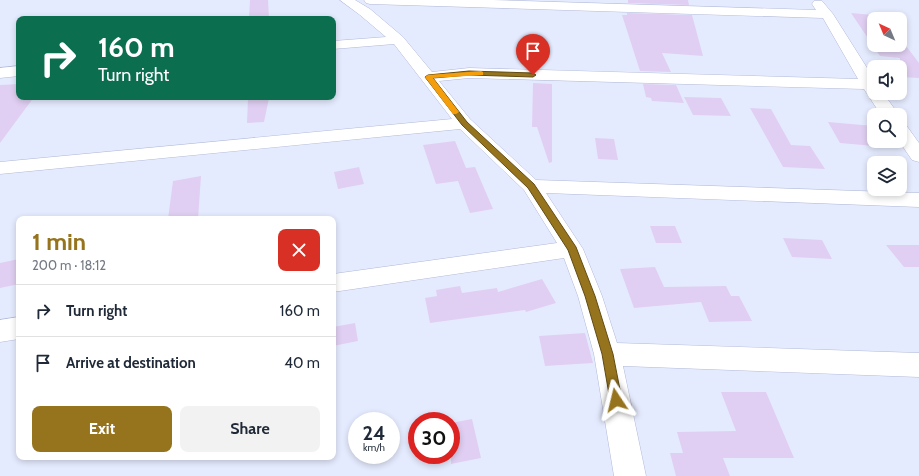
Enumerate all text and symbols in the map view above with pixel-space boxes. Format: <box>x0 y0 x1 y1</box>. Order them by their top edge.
north arrow <box>867 12 907 52</box>
map controls <box>867 12 907 196</box>
text: 160 m <box>98 30 174 64</box>
icon: right <box>32 32 84 84</box>
pin <box>516 34 550 75</box>
icon: arrive <box>522 40 544 62</box>
button: sound <box>867 60 907 100</box>
text: Turn right <box>98 64 169 86</box>
button: search <box>867 108 907 148</box>
button: layers <box>867 156 907 196</box>
text: 1 min <box>32 227 86 256</box>
button: close <box>278 229 320 271</box>
text: 200 m · 18:12 <box>32 257 106 273</box>
icon: right <box>32 300 54 322</box>
text: Turn right <box>66 302 127 320</box>
text: 160 m <box>280 302 320 320</box>
icon: arrive <box>32 352 54 374</box>
text: Arrive at destination <box>66 354 196 372</box>
text: 40 m <box>284 354 320 372</box>
position arrow <box>595 379 637 421</box>
button: Exit <box>32 406 172 452</box>
button: Share <box>180 406 320 452</box>
speed limit sign: 30 <box>408 412 460 464</box>
text: 24 <box>363 421 386 445</box>
text: km/h <box>363 441 385 454</box>

